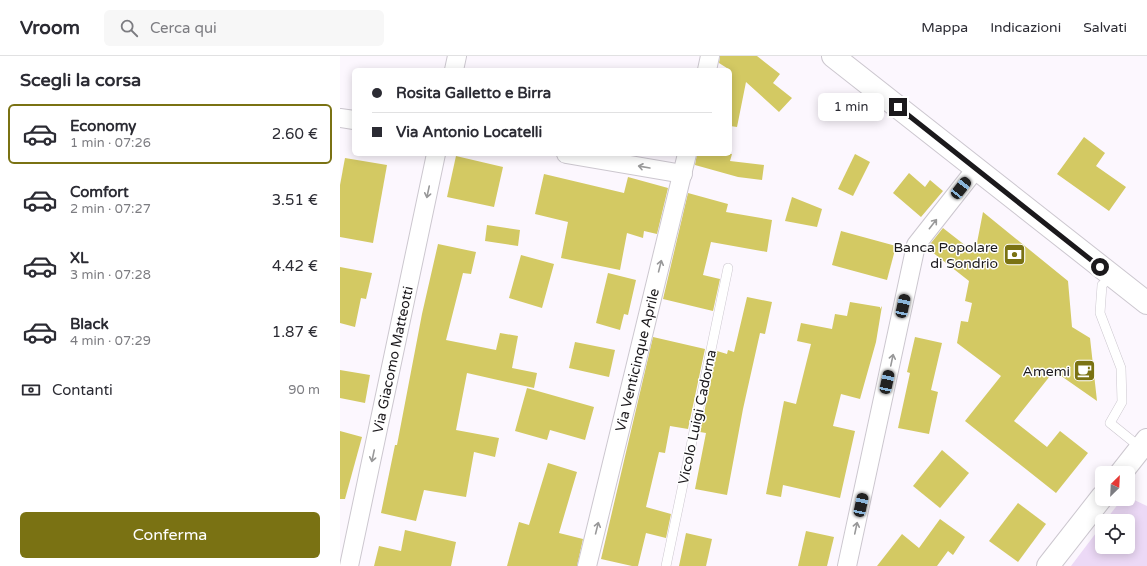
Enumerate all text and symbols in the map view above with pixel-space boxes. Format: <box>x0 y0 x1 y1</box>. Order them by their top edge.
search box <box>104 10 384 46</box>
text: Vroom <box>20 17 80 39</box>
icon: search <box>118 17 140 39</box>
text: Cerca qui <box>150 19 217 37</box>
text: Mappa <box>921 19 968 36</box>
text: Indicazioni <box>990 19 1061 36</box>
text: Salvati <box>1083 19 1127 36</box>
text: Scegli la corsa <box>20 69 141 91</box>
text: Rosita Galletto e Birra <box>396 84 551 102</box>
callout: 1 min <box>818 93 884 121</box>
route end <box>889 98 907 116</box>
text: 1 min <box>834 99 868 115</box>
icon: car <box>22 116 58 152</box>
text: Economy <box>70 117 136 135</box>
text: Via Antonio Locatelli <box>396 123 542 141</box>
text: 2.60 € <box>272 125 318 143</box>
text: 1 min · 07:26 <box>70 135 151 151</box>
one-way arrow <box>638 163 651 171</box>
car <box>949 175 973 201</box>
icon: car <box>22 182 58 218</box>
text: Comfort <box>70 183 129 201</box>
one-way arrow <box>424 185 432 198</box>
text: 3.51 € <box>272 191 318 209</box>
text: 2 min · 07:27 <box>70 201 151 217</box>
one-way arrow <box>928 218 937 229</box>
place label: Banca Popolare di Sondrio <box>893 239 998 272</box>
bank icon: Banca Popolare di Sondrio <box>1001 242 1027 268</box>
icon: car <box>22 248 58 284</box>
text: XL <box>70 249 89 267</box>
text: 4.42 € <box>272 257 318 275</box>
route start <box>1091 258 1109 276</box>
one-way arrow <box>657 260 665 273</box>
text: 3 min · 07:28 <box>70 267 151 283</box>
street label: Via Giacomo Matteotti <box>369 285 417 435</box>
street label: Via Venticinque Aprile <box>612 287 663 433</box>
car <box>895 293 911 319</box>
icon: car <box>22 314 58 350</box>
text: Black <box>70 315 109 333</box>
text: 1.87 € <box>272 323 318 341</box>
text: 4 min · 07:29 <box>70 333 151 349</box>
street label: Vicolo Luigi Cadorna <box>675 348 720 486</box>
one-way arrow <box>888 354 896 367</box>
cafe icon: Amemi <box>1072 358 1098 384</box>
place label: Amemi <box>1023 363 1070 380</box>
car <box>879 369 895 395</box>
icon: cash <box>20 379 42 401</box>
text: Contanti <box>52 381 113 399</box>
text: 90 m <box>288 382 320 398</box>
one-way arrow <box>368 450 376 463</box>
north arrow <box>1095 466 1135 506</box>
map controls <box>1095 466 1135 554</box>
car <box>853 492 869 518</box>
button: Conferma <box>20 512 320 558</box>
button: locate <box>1095 514 1135 554</box>
one-way arrow <box>593 522 601 535</box>
one-way arrow <box>852 522 860 535</box>

